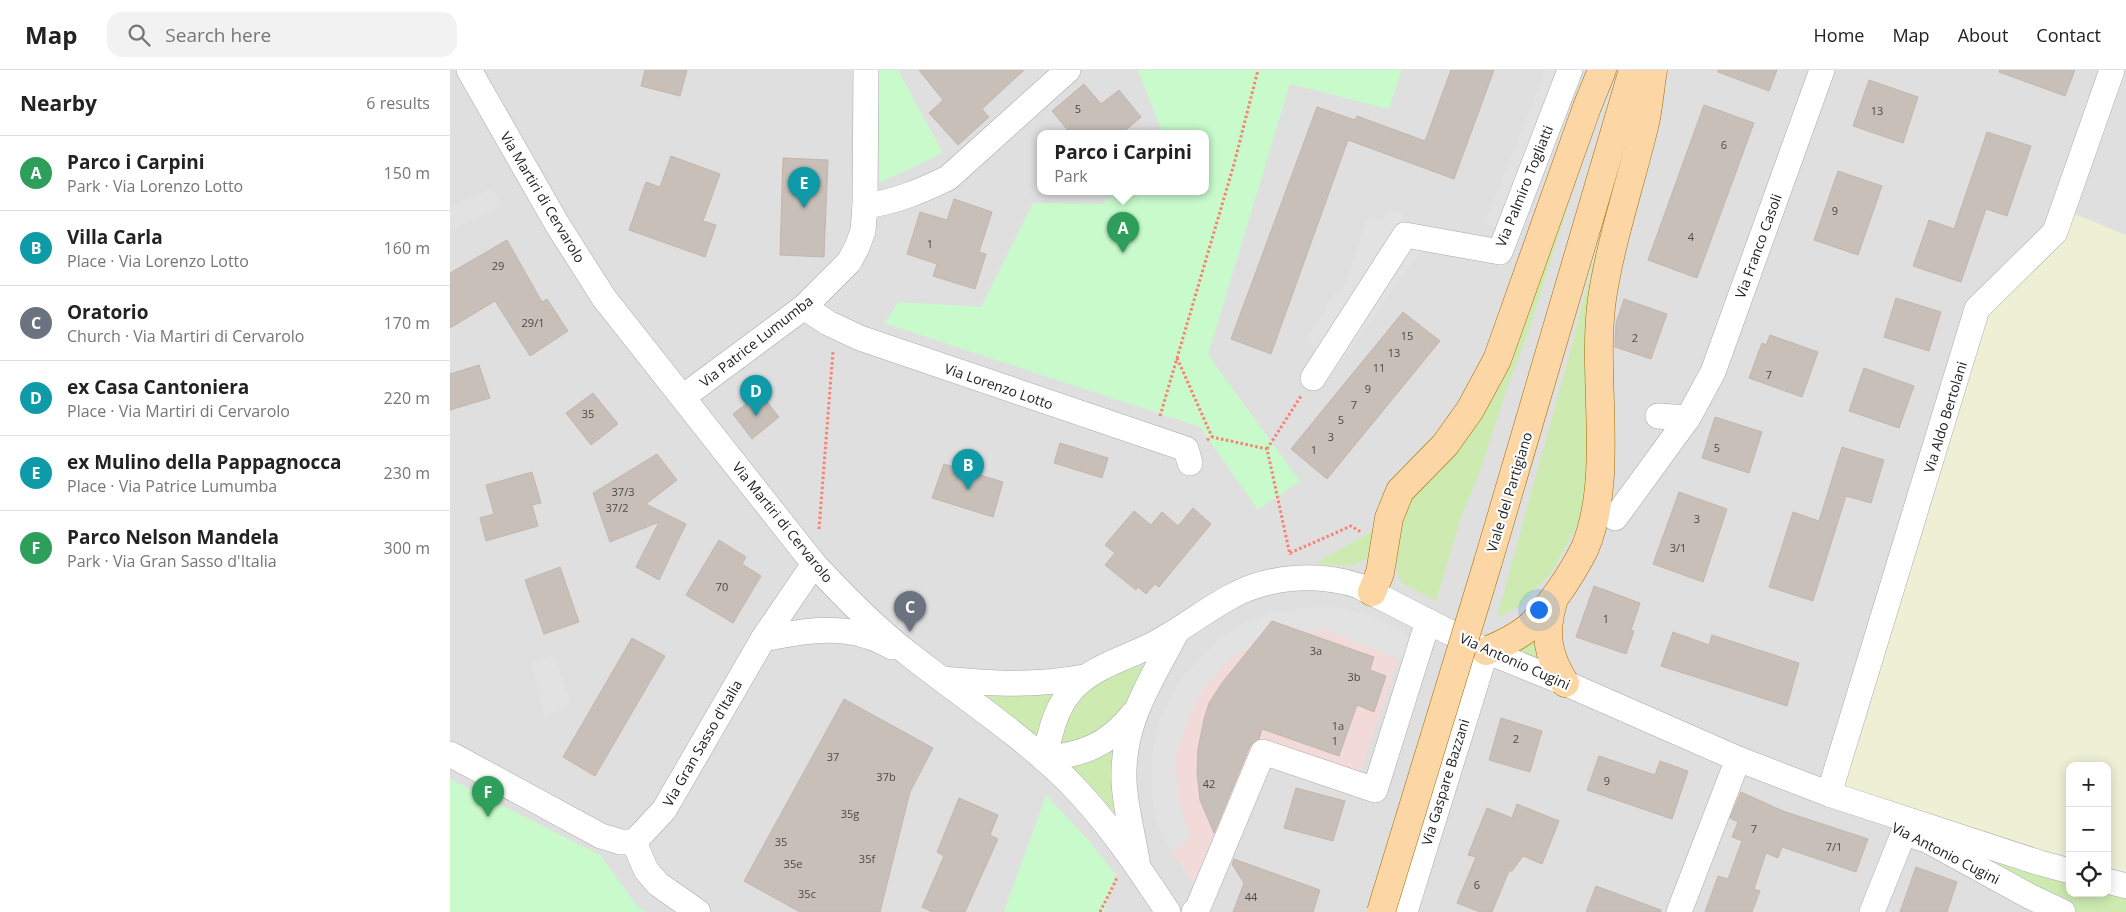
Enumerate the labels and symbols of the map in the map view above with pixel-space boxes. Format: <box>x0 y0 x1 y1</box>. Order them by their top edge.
house number: 5 <box>1075 101 1081 116</box>
house number: 13 <box>1871 103 1883 118</box>
street label: Via Palmiro Togliatti <box>1491 122 1557 250</box>
street label: Via Martiri di Cervarolo <box>496 128 590 266</box>
house number: 6 <box>1721 137 1727 152</box>
pin: E <box>788 167 820 208</box>
street label: Via Franco Casoli <box>1730 191 1786 301</box>
house number: 9 <box>1832 203 1838 218</box>
pin: A <box>1107 212 1139 253</box>
house number: 4 <box>1688 229 1695 244</box>
house number: 1 <box>927 236 933 251</box>
house number: 29 <box>492 258 504 273</box>
street label: Via Patrice Lumumba <box>696 291 816 391</box>
house number: 29/1 <box>522 315 544 330</box>
house number: 15 <box>1401 328 1413 343</box>
house number: 2 <box>1632 330 1638 345</box>
house number: 13 <box>1388 345 1400 360</box>
street label: Via Lorenzo Lotto <box>942 358 1056 414</box>
street label: Via Aldo Bertolani <box>1919 359 1971 475</box>
house number: 11 <box>1373 360 1385 375</box>
house number: 7 <box>1766 367 1772 382</box>
pin: D <box>740 375 772 416</box>
house number: 9 <box>1365 381 1371 396</box>
house number: 7 <box>1351 397 1357 412</box>
house number: 35 <box>582 406 594 421</box>
house number: 5 <box>1338 412 1344 427</box>
house number: 3 <box>1328 429 1334 444</box>
street label: Viale del Partigiano <box>1482 430 1536 554</box>
house number: 5 <box>1714 440 1720 455</box>
house number: 1 <box>1311 442 1317 457</box>
pin: B <box>952 449 984 490</box>
street label: Via Martiri di Cervarolo <box>728 458 838 586</box>
house number: 37/3 <box>612 484 634 499</box>
house number: 37/2 <box>606 500 628 515</box>
house number: 3 <box>1694 511 1700 526</box>
house number: 3/1 <box>1670 540 1686 555</box>
house number: 70 <box>716 579 728 594</box>
pin: C <box>894 591 926 632</box>
your location <box>1526 597 1552 623</box>
house number: 1 <box>1603 611 1609 626</box>
street label: Via Antonio Cugini <box>1457 628 1573 694</box>
house number: 3a <box>1310 643 1322 658</box>
house number: 3b <box>1347 669 1361 684</box>
street label: Via Gran Sasso d'Italia <box>658 676 746 810</box>
street label: Via Gaspare Bazzani <box>1417 716 1473 848</box>
house number: 1a <box>1332 718 1344 733</box>
house number: 2 <box>1513 731 1519 746</box>
house number: 1 <box>1332 733 1338 748</box>
house number: 37 <box>827 749 839 764</box>
house number: 37b <box>876 769 896 784</box>
house number: 9 <box>1604 773 1610 788</box>
pin: F <box>472 776 504 817</box>
house number: 42 <box>1203 776 1215 791</box>
house number: 35g <box>841 806 859 821</box>
street label: Via Antonio Cugini <box>1889 818 2003 888</box>
house number: 7 <box>1751 821 1757 836</box>
house number: 35 <box>775 834 787 849</box>
house number: 7/1 <box>1826 839 1842 854</box>
house number: 35f <box>859 851 876 866</box>
house number: 35e <box>784 856 802 871</box>
house number: 6 <box>1474 877 1480 892</box>
house number: 35c <box>798 886 816 901</box>
house number: 44 <box>1245 889 1258 904</box>

